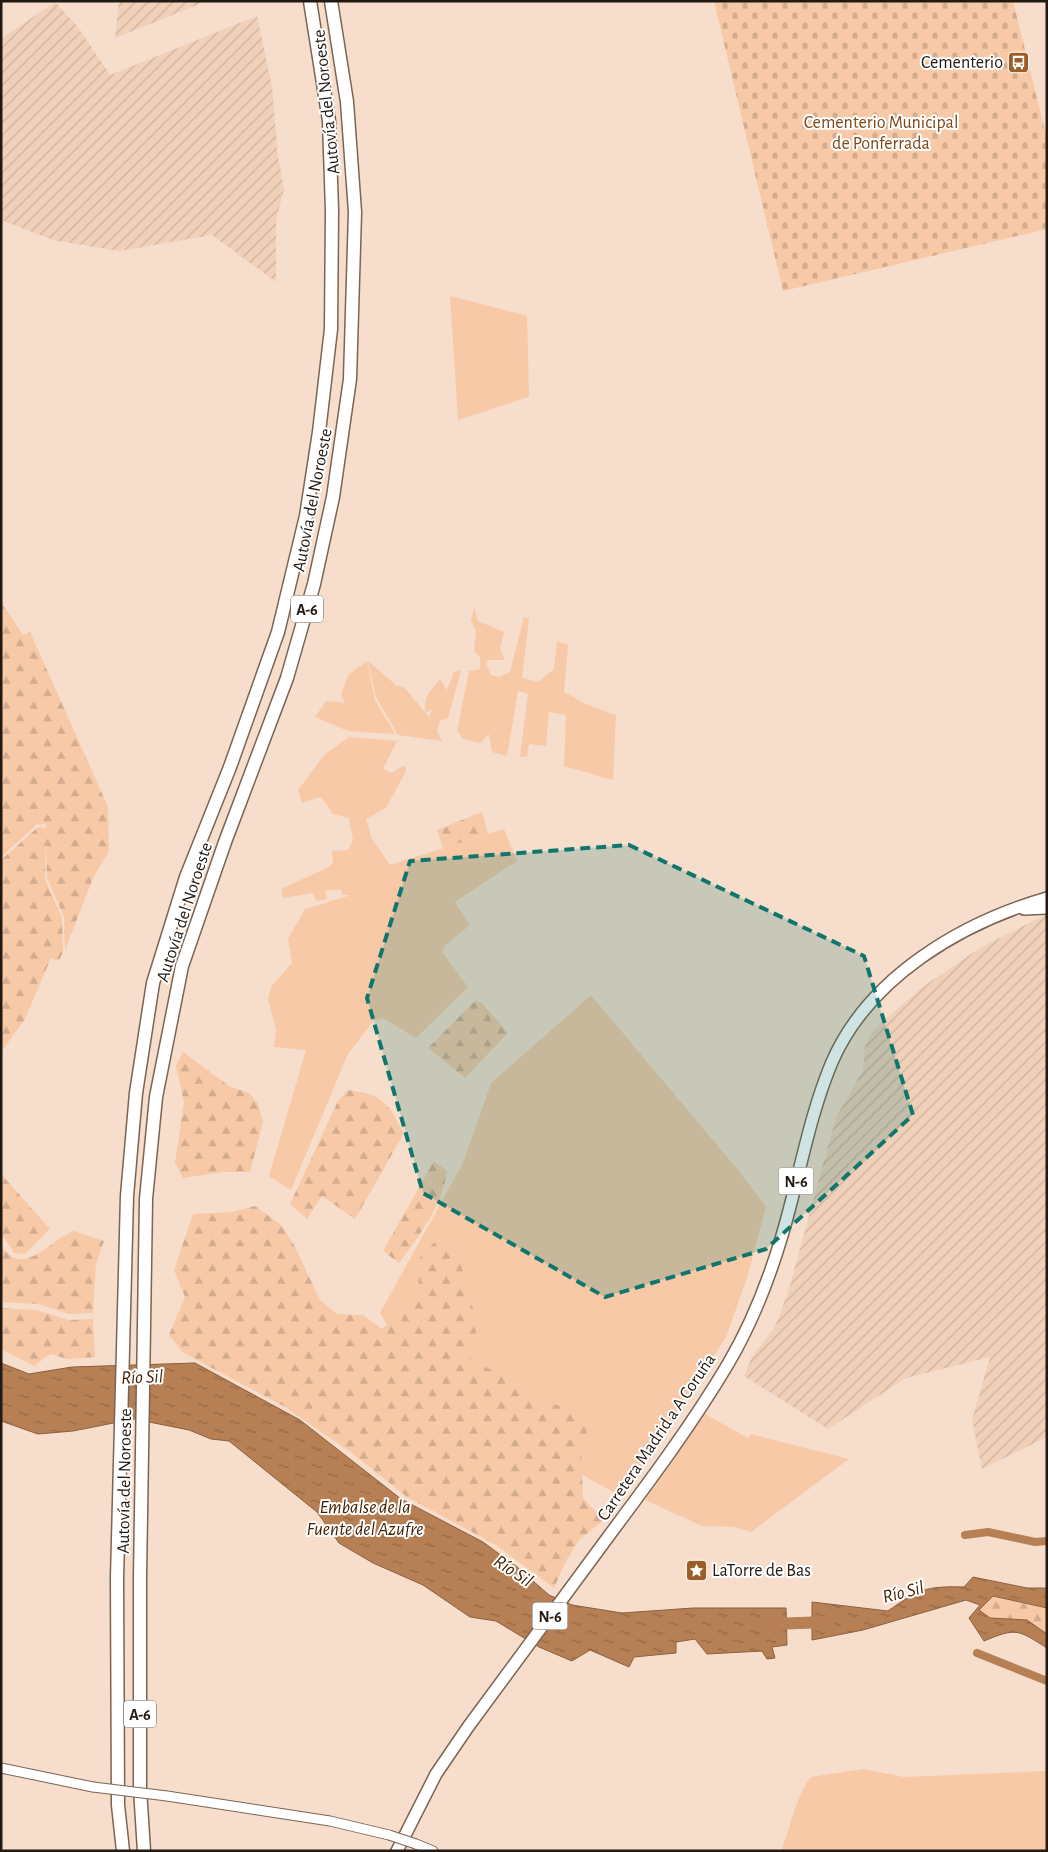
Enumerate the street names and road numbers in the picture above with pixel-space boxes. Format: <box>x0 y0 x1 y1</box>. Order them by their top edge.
street label: Autovía del Noroeste <box>310 29 344 175</box>
street label: Autovía del Noroeste <box>290 427 336 573</box>
road number: A-6 <box>291 596 323 622</box>
street label: Autovía del Noroeste <box>154 840 216 984</box>
road number: N-6 <box>778 1168 814 1194</box>
street label: Carretera Madrid a A Coruña <box>594 1351 719 1524</box>
street label: Autovía del Noroeste <box>115 1408 135 1554</box>
road number: N-6 <box>532 1602 568 1630</box>
road number: A-6 <box>124 1700 156 1728</box>

